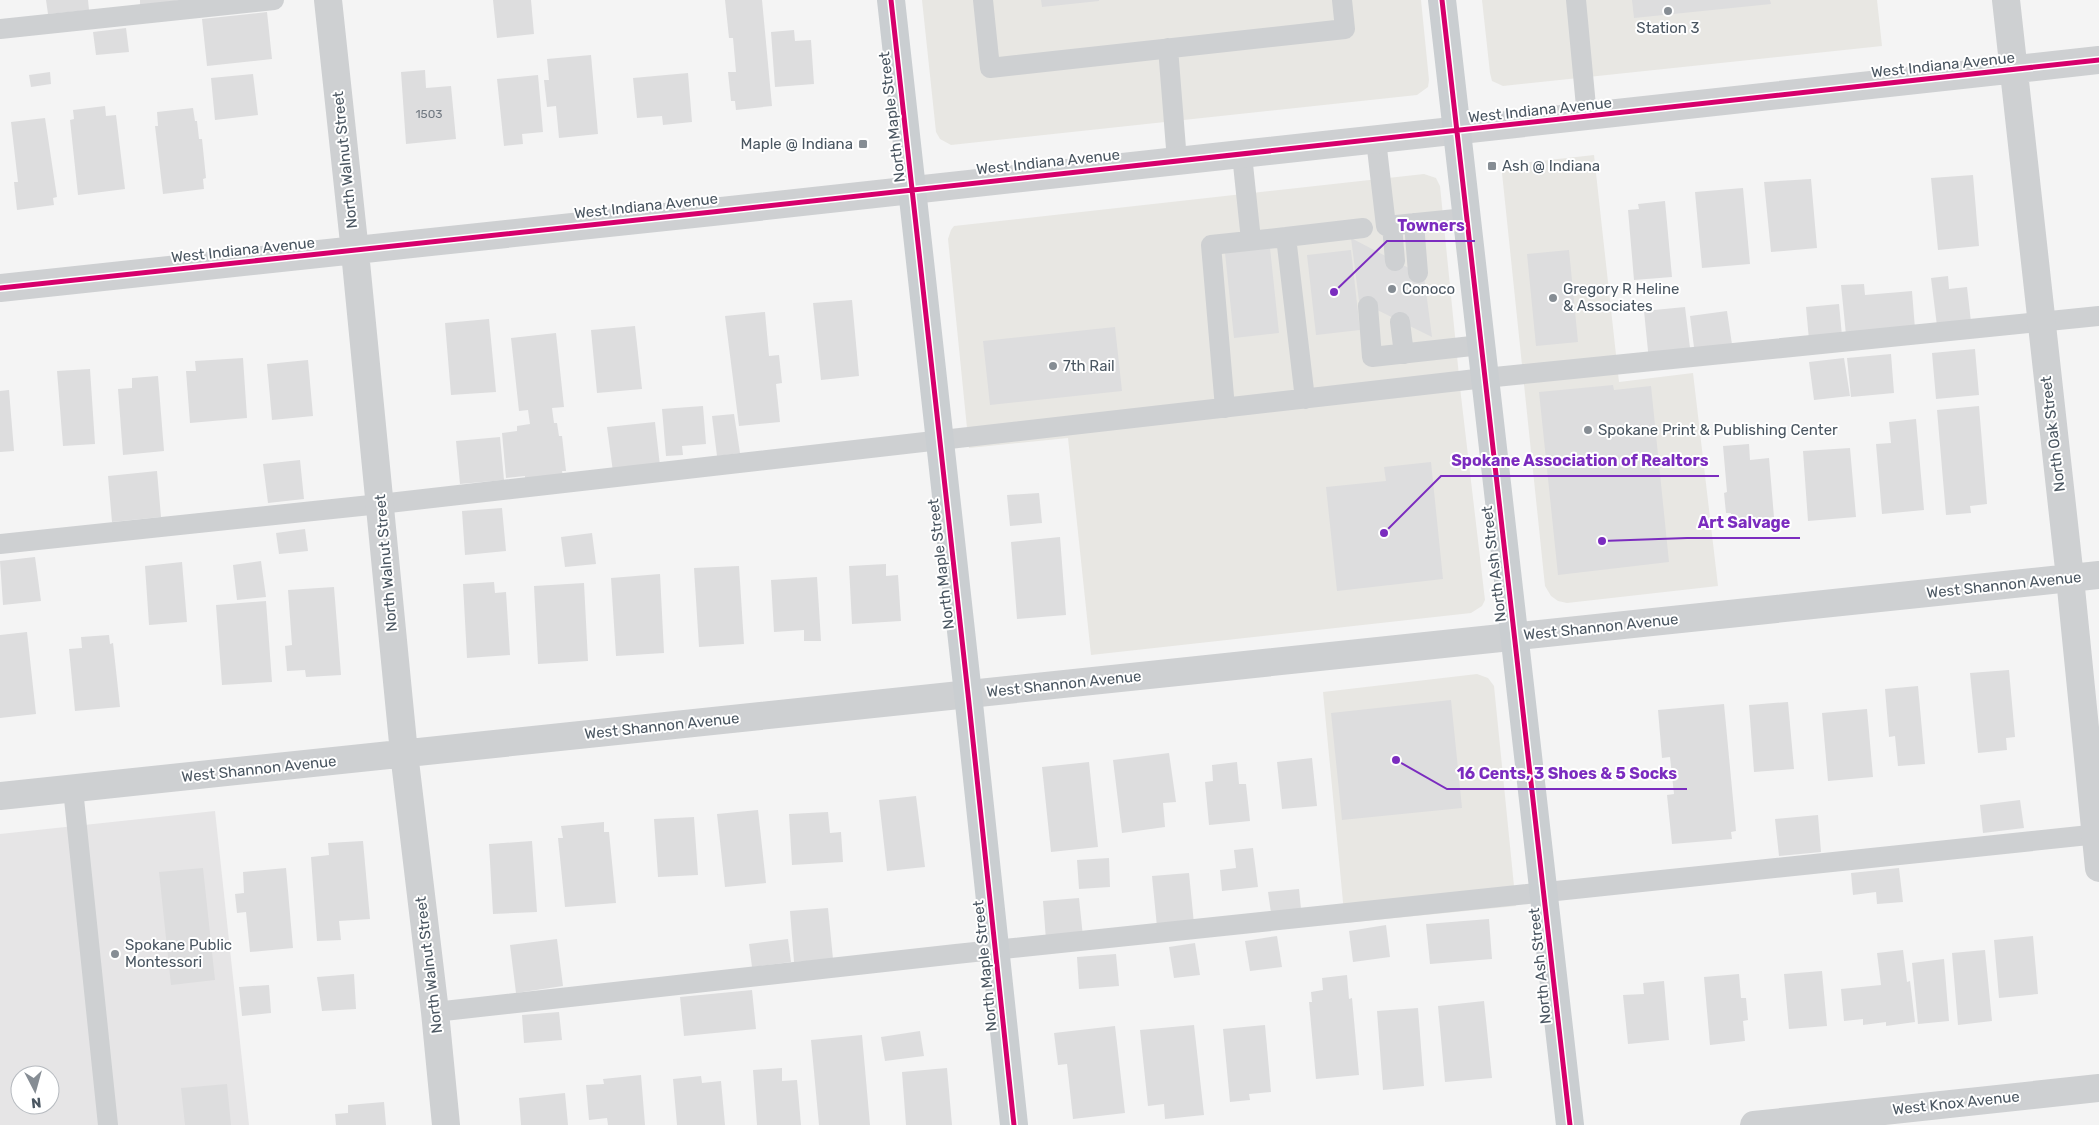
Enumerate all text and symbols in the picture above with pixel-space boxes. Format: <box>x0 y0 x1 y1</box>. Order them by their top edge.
marker: Station 3 <box>1662 5 1674 17</box>
place label: Station 3 <box>1636 19 1700 37</box>
street label: West Indiana Avenue <box>1870 48 2016 82</box>
street label: North Maple Street <box>875 50 909 183</box>
street label: North Walnut Street <box>329 90 361 229</box>
street label: West Indiana Avenue <box>1467 93 1613 127</box>
house number: 1503 <box>415 107 443 121</box>
place label: Maple @ Indiana <box>741 135 853 153</box>
marker: Maple @ Indiana <box>857 138 869 150</box>
street label: West Indiana Avenue <box>975 145 1121 179</box>
place label: Ash @ Indiana <box>1502 157 1600 175</box>
marker: Ash @ Indiana <box>1486 160 1498 172</box>
street label: West Indiana Avenue <box>573 189 719 223</box>
callout: Towners <box>1387 210 1475 241</box>
text: Towners <box>1397 216 1465 235</box>
street label: West Indiana Avenue <box>170 233 316 267</box>
place label: Conoco <box>1402 280 1455 298</box>
place label: Gregory R Heline & Associates <box>1563 280 1679 315</box>
marker: Conoco <box>1386 283 1398 295</box>
marker: Gregory R Heline & Associates <box>1547 292 1559 304</box>
place label: 7th Rail <box>1063 357 1115 375</box>
marker: 7th Rail <box>1047 360 1059 372</box>
street label: North Oak Street <box>2037 375 2069 493</box>
place label: Spokane Print & Publishing Center <box>1598 421 1838 439</box>
marker: Spokane Print & Publishing Center <box>1582 424 1594 436</box>
callout: Spokane Association of Realtors <box>1441 445 1719 476</box>
text: Spokane Association of Realtors <box>1451 451 1709 470</box>
street label: North Walnut Street <box>371 493 401 632</box>
street label: North Maple Street <box>924 497 958 630</box>
street label: North Ash Street <box>1478 505 1510 623</box>
callout: Art Salvage <box>1687 507 1800 538</box>
text: Art Salvage <box>1698 513 1790 532</box>
street label: West Shannon Avenue <box>1926 568 2082 602</box>
street label: West Shannon Avenue <box>1523 610 1679 644</box>
street label: West Shannon Avenue <box>986 667 1142 701</box>
street label: West Shannon Avenue <box>584 709 740 743</box>
street label: West Shannon Avenue <box>181 752 337 786</box>
callout: 16 Cents, 3 Shoes & 5 Socks <box>1447 758 1687 789</box>
text: 16 Cents, 3 Shoes & 5 Socks <box>1457 764 1677 783</box>
street label: North Walnut Street <box>412 895 446 1034</box>
street label: North Maple Street <box>969 899 1001 1032</box>
street label: North Ash Street <box>1525 907 1555 1025</box>
place label: Spokane Public Montessori <box>125 936 232 971</box>
marker: Spokane Public Montessori <box>109 948 121 960</box>
north arrow <box>10 1065 60 1115</box>
street label: West Knox Avenue <box>1892 1087 2020 1119</box>
text: N <box>30 1093 42 1111</box>

